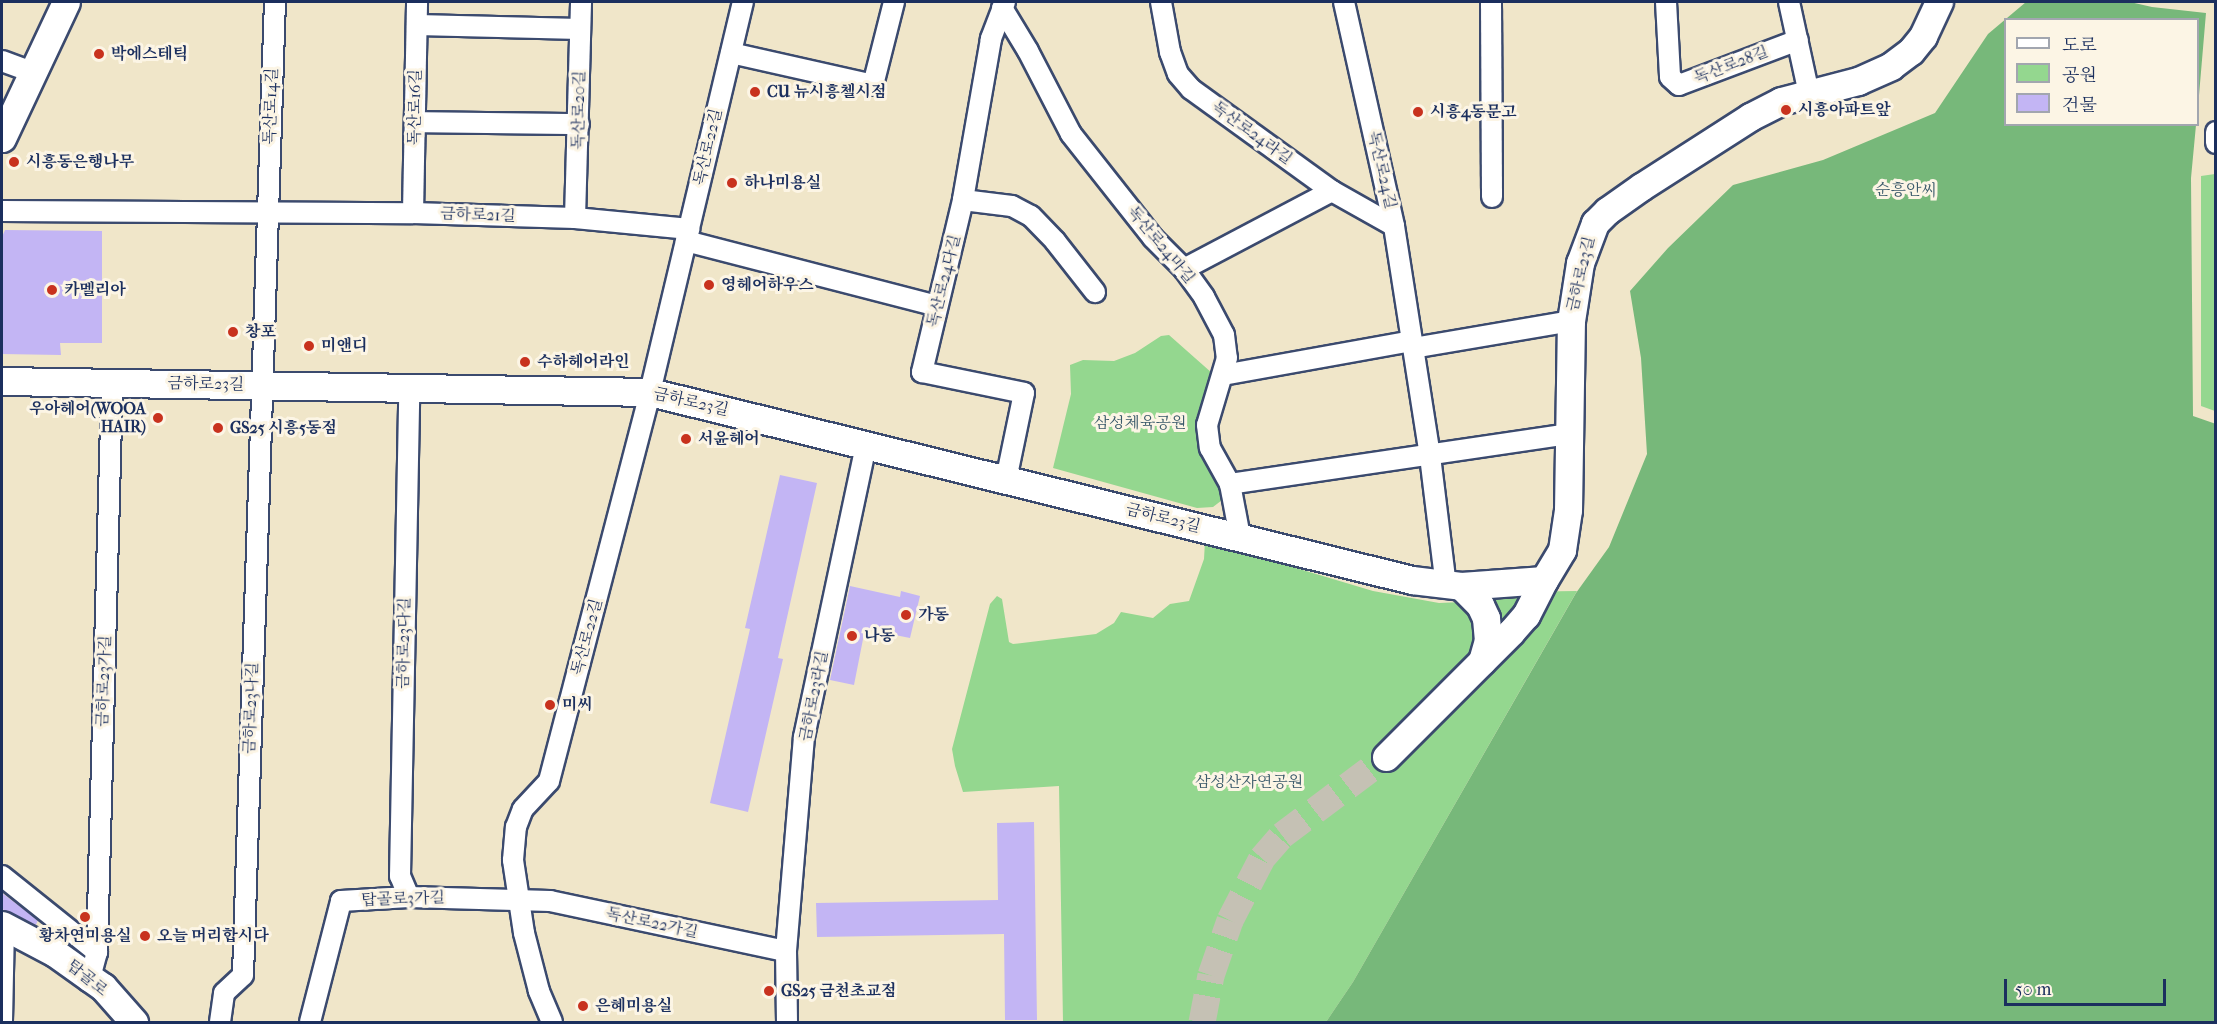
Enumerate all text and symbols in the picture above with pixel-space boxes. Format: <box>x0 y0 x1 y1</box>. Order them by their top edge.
legend <box>2004 18 2199 126</box>
text: 도로 <box>2062 35 2097 56</box>
street label: 독산로28길 <box>1691 42 1771 88</box>
place label: 박에스테틱 <box>111 44 188 64</box>
marker: 박에스테틱 <box>92 47 106 61</box>
text: 공원 <box>2062 65 2097 86</box>
street label: 독산로14길 <box>260 67 282 145</box>
street label: 독산로16길 <box>405 69 425 145</box>
street label: 독산로20길 <box>569 70 589 150</box>
place label: CU 뉴시흥첼시점 <box>767 82 886 102</box>
marker: CU 뉴시흥첼시점 <box>748 85 762 99</box>
text: 건물 <box>2062 95 2097 116</box>
street label: 독산로24라길 <box>1208 97 1296 169</box>
place label: 시흥아파트앞 <box>1798 100 1891 120</box>
place label: 시흥4동문고 <box>1430 102 1517 122</box>
marker: 시흥아파트앞 <box>1779 103 1793 117</box>
marker: 시흥4동문고 <box>1411 105 1425 119</box>
street label: 독산로22길 <box>690 107 726 187</box>
street label: 독산로24길 <box>1364 129 1400 211</box>
place label: 시흥동은행나무 <box>26 152 134 172</box>
marker: 시흥동은행나무 <box>7 155 21 169</box>
place label: 하나미용실 <box>744 173 821 193</box>
marker: 하나미용실 <box>725 176 739 190</box>
park label: 순흥안씨 <box>1875 180 1937 200</box>
street label: 독산로24마길 <box>1123 202 1199 288</box>
street label: 금하로21길 <box>440 204 516 226</box>
street label: 독산로24다길 <box>923 233 965 329</box>
street label: 금하로23길 <box>1563 235 1599 313</box>
place label: 영헤어하우스 <box>721 275 814 295</box>
marker: 영헤어하우스 <box>702 278 716 292</box>
place label: 카멜리아 <box>64 280 126 300</box>
marker: 카멜리아 <box>45 283 59 297</box>
place label: 창포 <box>245 322 276 342</box>
marker: 창포 <box>226 325 240 339</box>
place label: 미앤디 <box>321 336 367 356</box>
marker: 미앤디 <box>302 339 316 353</box>
place label: 수하헤어라인 <box>537 352 630 372</box>
marker: 수하헤어라인 <box>518 355 532 369</box>
street label: 금하로23길 <box>168 374 244 394</box>
street label: 금하로23길 <box>652 384 730 420</box>
place label: 우아헤어(WOOA HAIR) <box>29 399 146 437</box>
marker: 우아헤어(WOOA HAIR) <box>151 411 165 425</box>
park label: 삼성체육공원 <box>1094 413 1186 433</box>
place label: GS25 시흥5동점 <box>230 418 337 438</box>
marker: GS25 시흥5동점 <box>211 421 225 435</box>
place label: 서윤헤어 <box>698 429 760 449</box>
marker: 서윤헤어 <box>679 432 693 446</box>
street label: 금하로23길 <box>1124 499 1202 537</box>
street label: 금하로23다길 <box>394 597 414 689</box>
street label: 독산로22길 <box>568 597 606 677</box>
place label: 가동 <box>918 605 949 625</box>
marker: 가동 <box>899 608 913 622</box>
place label: 나동 <box>864 626 895 646</box>
marker: 나동 <box>845 629 859 643</box>
street label: 금하로23가길 <box>93 635 115 727</box>
street label: 금하로23라길 <box>796 649 832 743</box>
street label: 금하로23나길 <box>240 662 262 754</box>
place label: 미씨 <box>562 695 593 715</box>
marker: 미씨 <box>543 698 557 712</box>
park label: 삼성산자연공원 <box>1195 772 1303 792</box>
street label: 탑골로3가길 <box>361 888 445 910</box>
street label: 독산로22가길 <box>604 904 700 942</box>
marker: 황차연미용실 <box>78 910 92 924</box>
place label: 황차연미용실 <box>39 926 131 946</box>
place label: 오늘 머리합시다 <box>157 926 269 946</box>
marker: 오늘 머리합시다 <box>138 929 152 943</box>
street label: 탑골로 <box>63 956 111 1000</box>
scale bar <box>2007 967 2169 1005</box>
text: 50 m <box>2015 979 2051 1000</box>
place label: GS25 금천초교점 <box>781 981 896 1001</box>
marker: GS25 금천초교점 <box>762 984 776 998</box>
place label: 은혜미용실 <box>595 996 672 1016</box>
marker: 은혜미용실 <box>576 999 590 1013</box>

